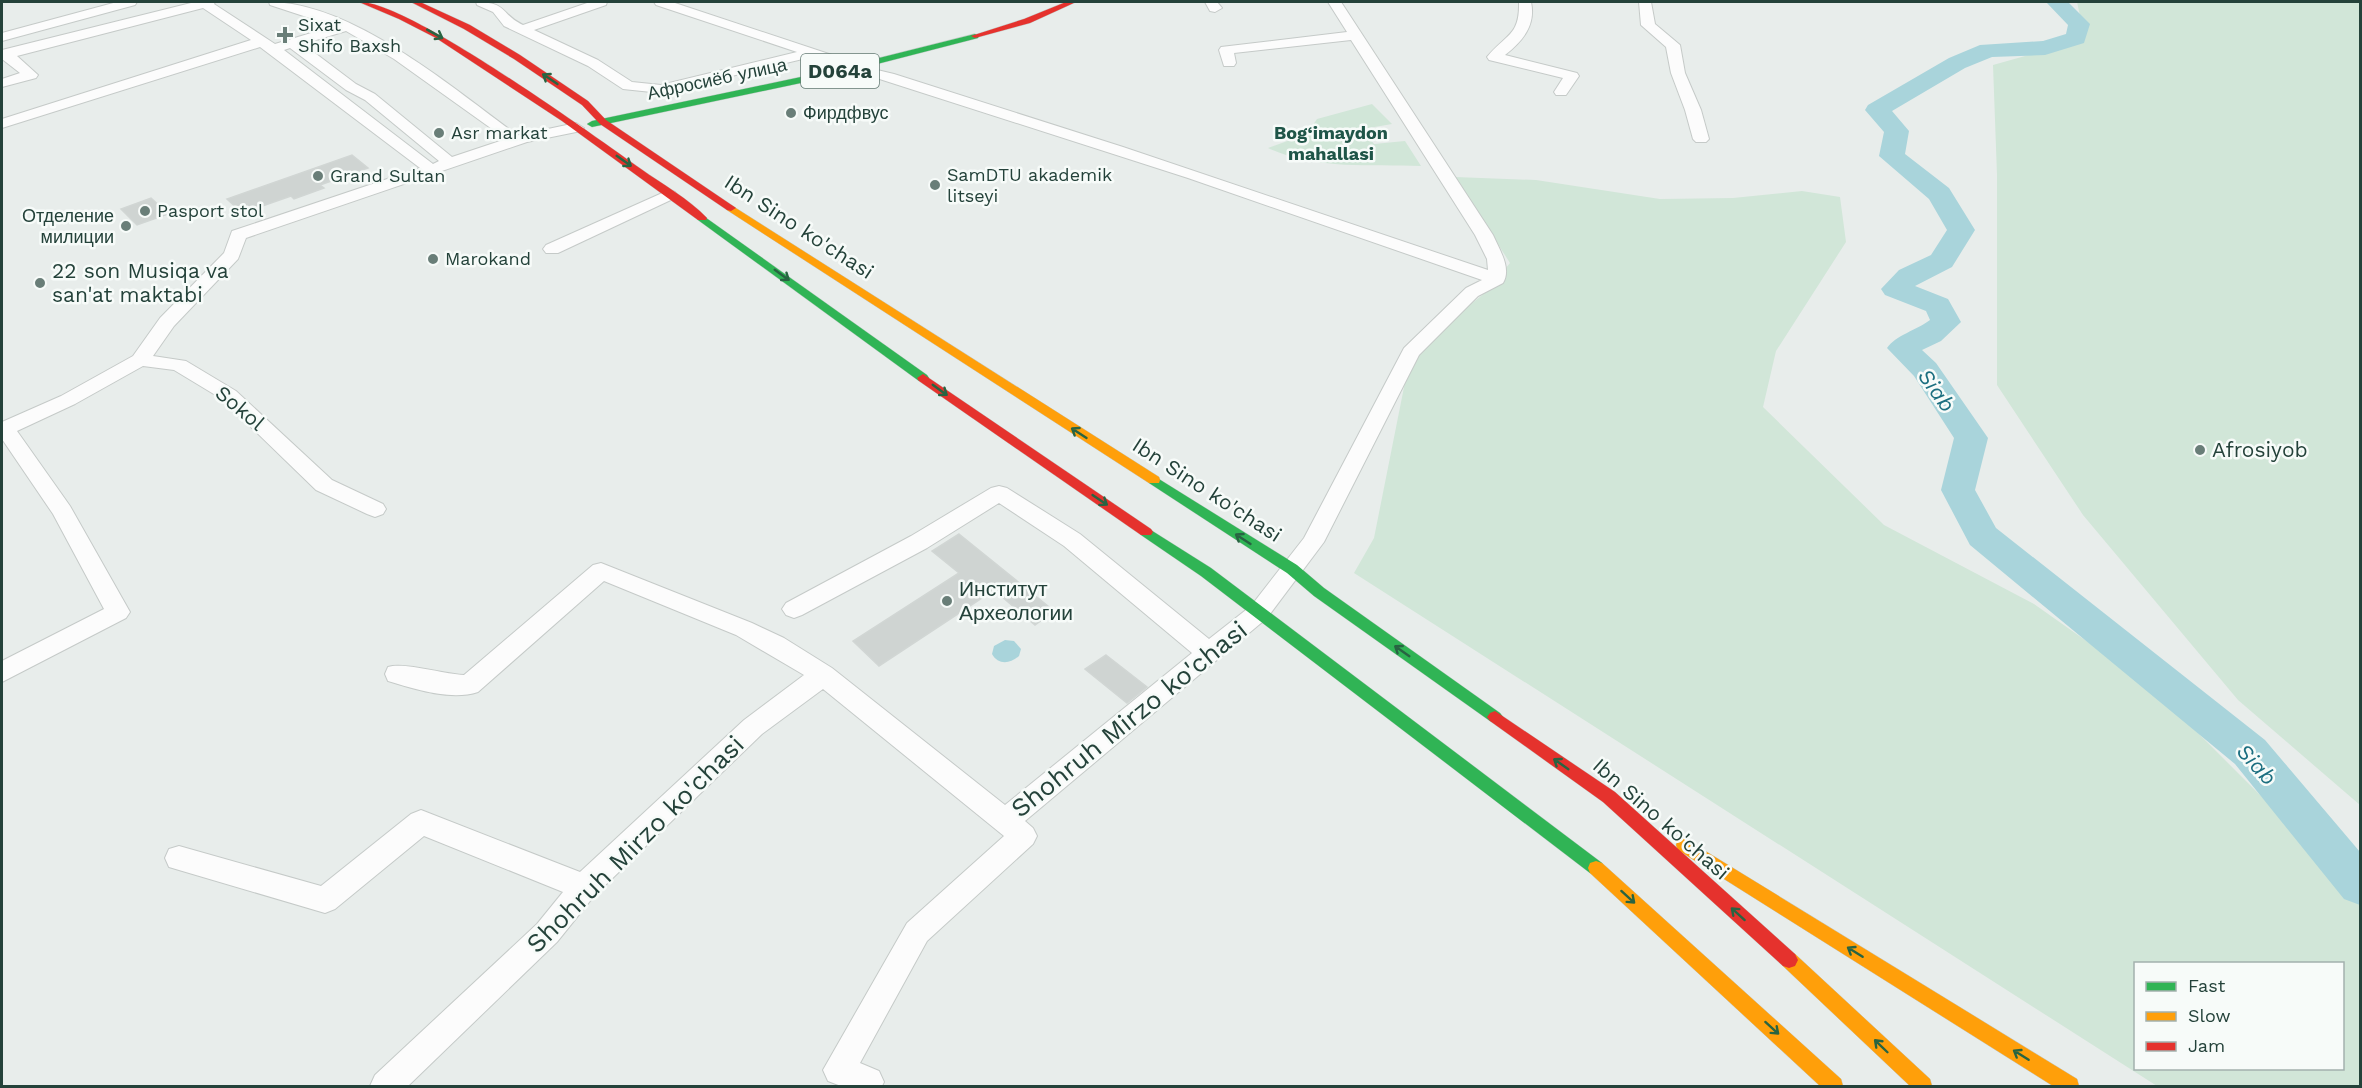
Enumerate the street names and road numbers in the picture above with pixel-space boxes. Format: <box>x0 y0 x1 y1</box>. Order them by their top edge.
street label: Афросиёб улица <box>645 53 790 104</box>
road number: D064a <box>801 54 879 88</box>
street label: Ibn Sino ko'chasi <box>720 169 878 284</box>
street label: Sokol <box>211 380 270 436</box>
street label: Ibn Sino ko'chasi <box>1128 432 1286 547</box>
street label: Shohruh Mirzo ko'chasi <box>1005 615 1253 823</box>
street label: Shohruh Mirzo ko'chasi <box>520 729 750 959</box>
street label: Ibn Sino ko'chasi <box>1588 753 1735 885</box>

